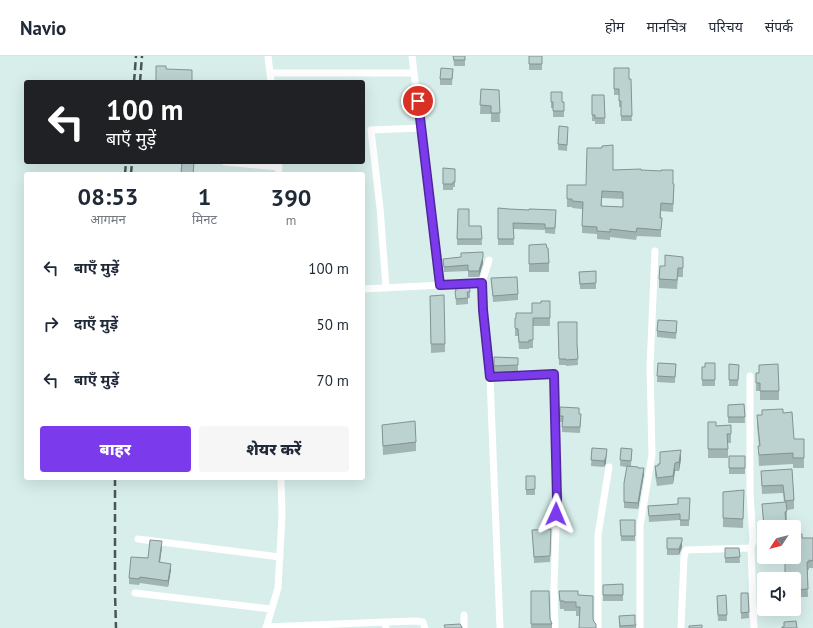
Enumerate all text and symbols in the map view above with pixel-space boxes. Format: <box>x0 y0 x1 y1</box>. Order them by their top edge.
text: Navio <box>20 16 66 40</box>
text: होम <box>605 18 624 36</box>
text: मानचित्र <box>646 18 687 36</box>
text: परिचय <box>709 18 743 36</box>
text: संपर्क <box>765 18 793 36</box>
pin <box>401 84 435 118</box>
icon: arrive <box>407 90 429 112</box>
text: 100 m <box>106 91 183 128</box>
icon: left <box>40 96 92 148</box>
text: बाएँ मुड़ें <box>106 127 156 150</box>
text: 08:53 <box>78 181 138 212</box>
text: 1 <box>198 181 211 212</box>
text: 390 <box>271 182 311 213</box>
text: आगमन <box>90 211 126 228</box>
text: मिनट <box>192 211 217 228</box>
text: m <box>286 212 296 229</box>
icon: left <box>40 257 62 279</box>
text: बाएँ मुड़ें <box>74 258 119 277</box>
text: 100 m <box>308 259 349 278</box>
icon: right <box>40 313 62 335</box>
text: दाएँ मुड़ें <box>74 314 118 333</box>
text: 50 m <box>316 315 349 334</box>
icon: left <box>40 369 62 391</box>
text: बाएँ मुड़ें <box>74 370 119 389</box>
text: 70 m <box>316 371 349 390</box>
button: बाहर <box>40 426 191 472</box>
button: शेयर करें <box>199 426 349 472</box>
position arrow <box>535 493 577 535</box>
north arrow <box>757 520 801 564</box>
map controls <box>757 520 801 616</box>
button: sound <box>757 572 801 616</box>

